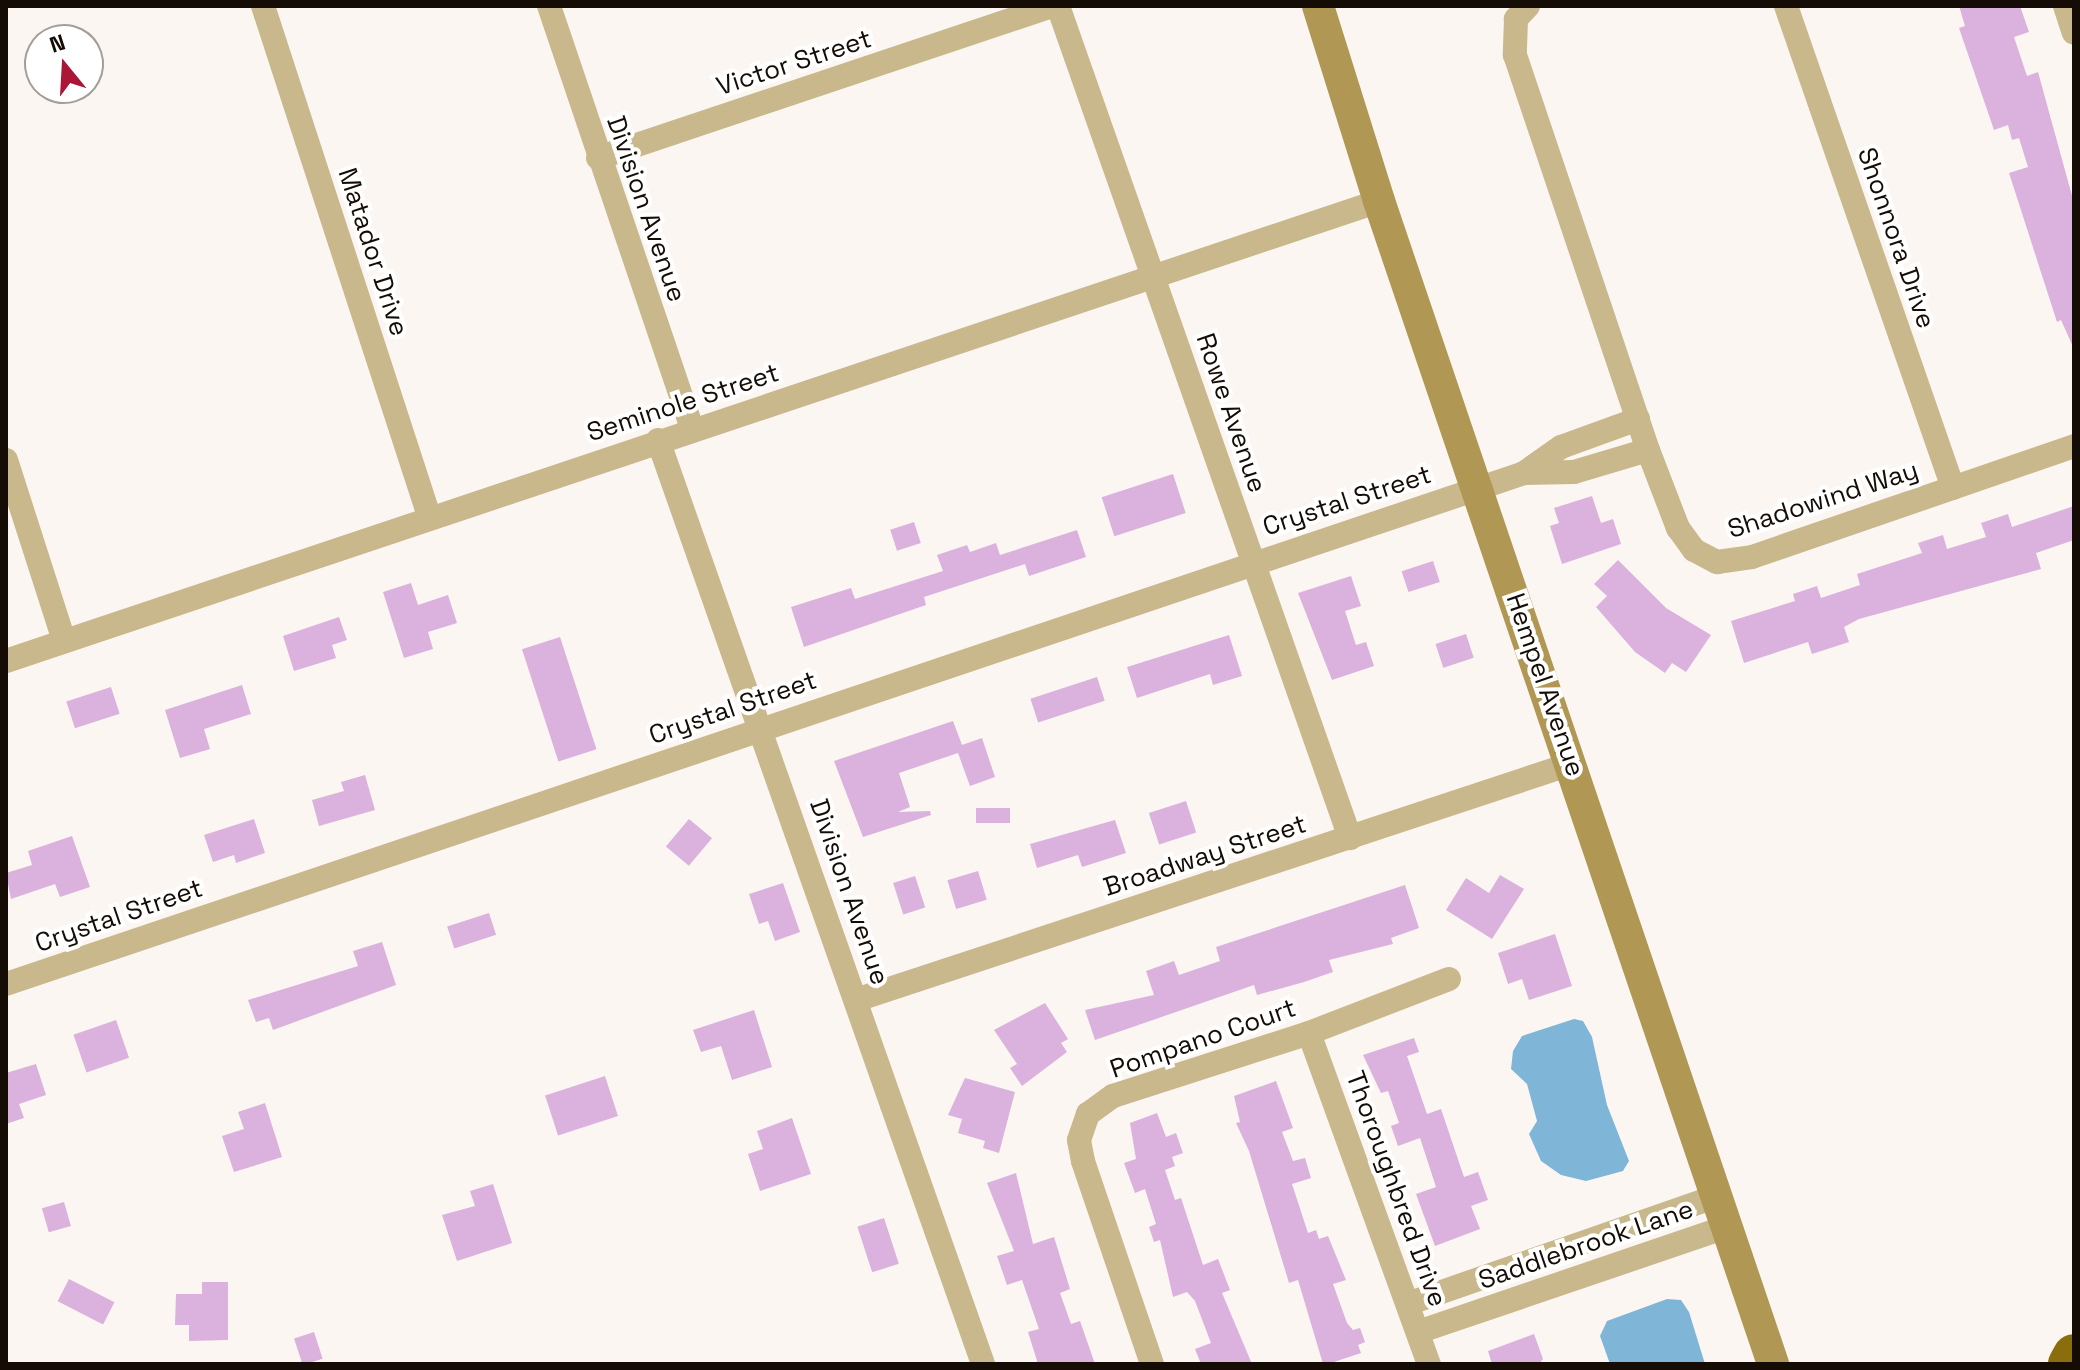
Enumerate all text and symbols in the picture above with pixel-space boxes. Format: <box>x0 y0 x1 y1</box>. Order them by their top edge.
street label: Victor Street <box>713 23 875 103</box>
north arrow <box>24 24 104 104</box>
text: N <box>46 27 69 59</box>
street label: Division Avenue <box>600 112 692 306</box>
street label: Shonnora Drive <box>1850 143 1942 333</box>
street label: Matador Drive <box>331 164 415 340</box>
street label: Rowe Avenue <box>1189 329 1273 497</box>
street label: Seminole Street <box>583 357 783 449</box>
street label: Shadowind Way <box>1724 454 1922 546</box>
street label: Crystal Street <box>1259 459 1435 543</box>
street label: Hempel Avenue <box>1499 589 1591 781</box>
street label: Crystal Street <box>645 665 821 751</box>
street label: Division Avenue <box>803 795 895 989</box>
street label: Broadway Street <box>1100 809 1310 903</box>
street label: Crystal Street <box>31 873 207 959</box>
street label: Pompano Court <box>1106 993 1300 1085</box>
street label: Thoroughbred Drive <box>1339 1067 1453 1311</box>
street label: Saddlebrook Lane <box>1474 1194 1698 1296</box>

